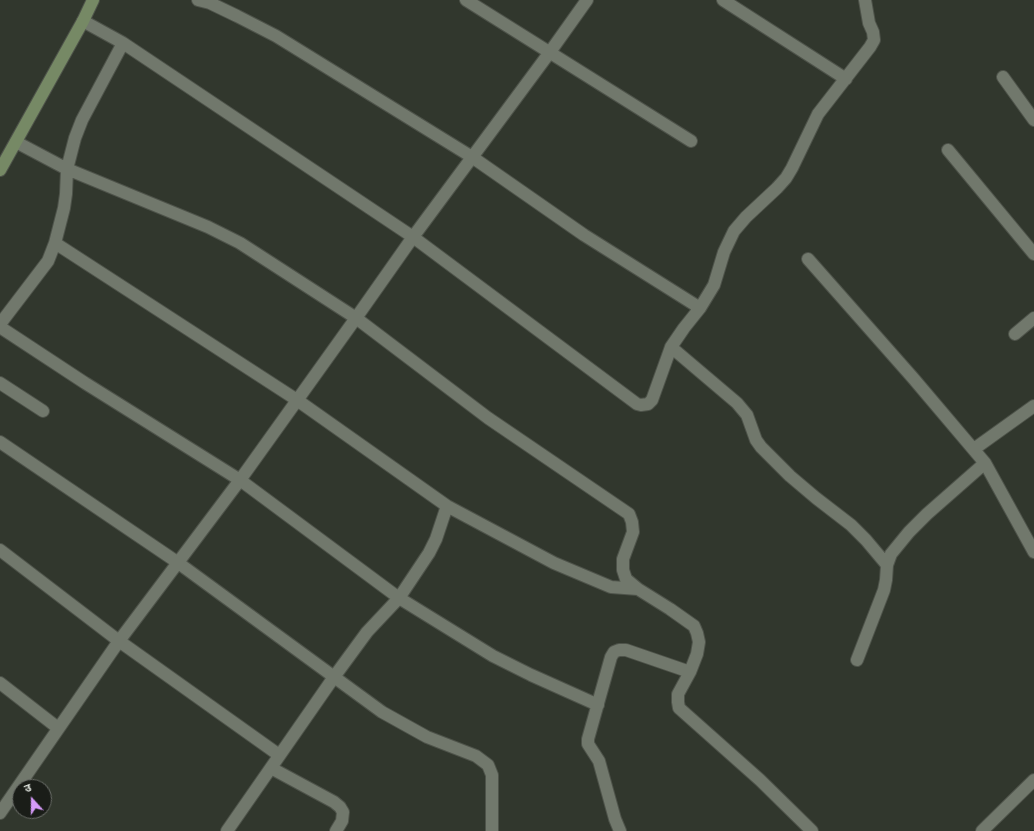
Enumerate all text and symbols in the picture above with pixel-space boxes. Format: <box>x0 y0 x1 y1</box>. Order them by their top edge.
north arrow <box>12 779 52 819</box>
text: उ <box>23 781 33 795</box>

